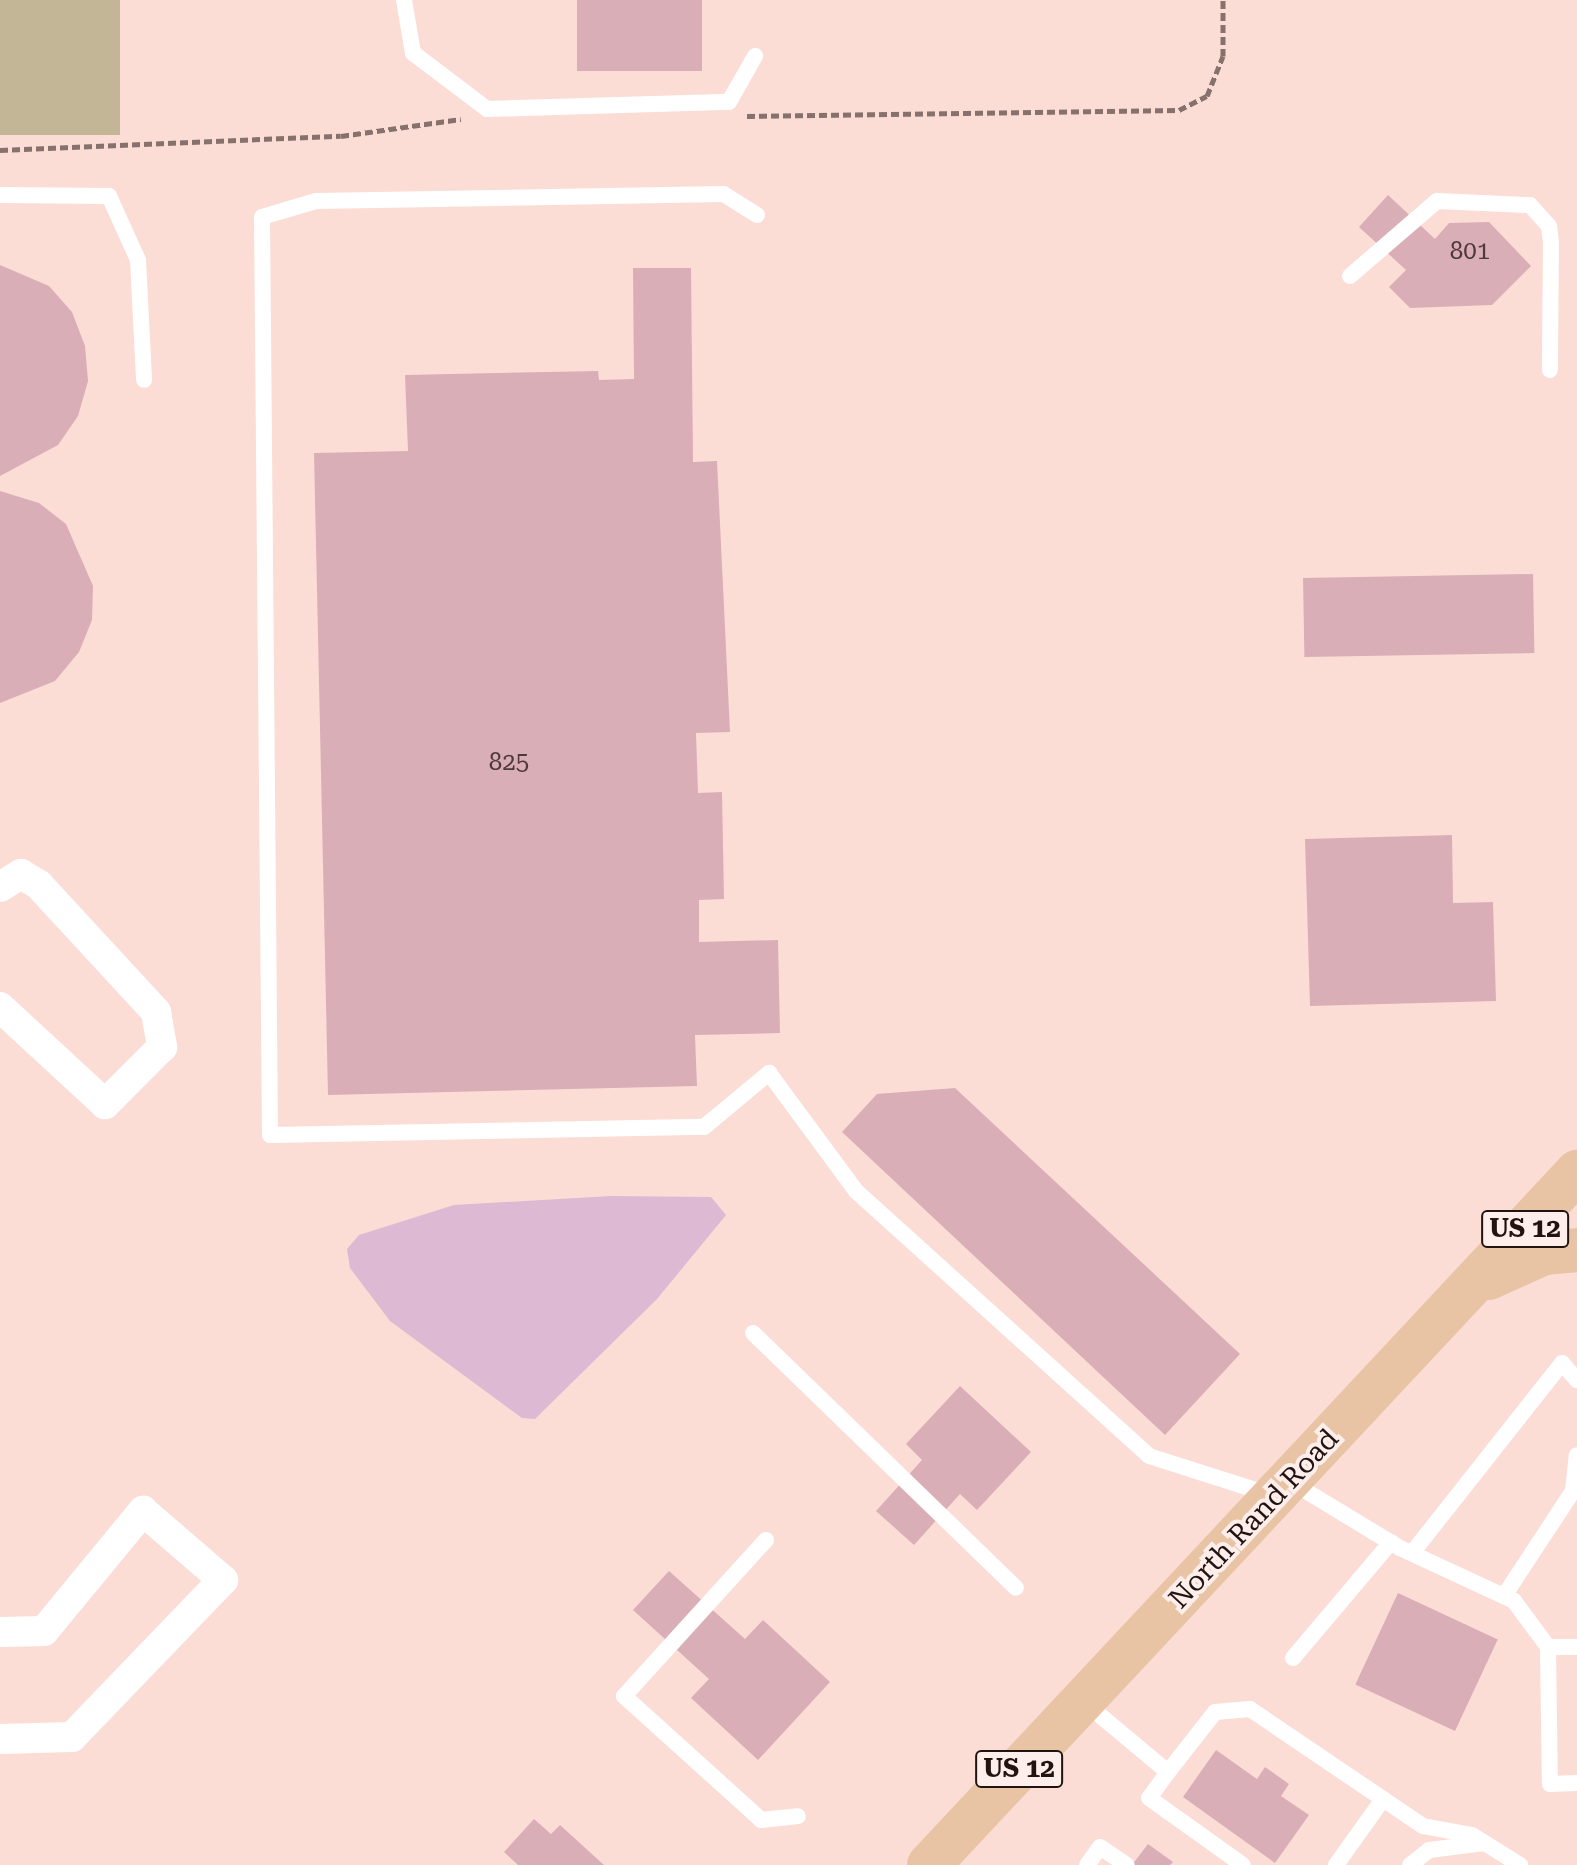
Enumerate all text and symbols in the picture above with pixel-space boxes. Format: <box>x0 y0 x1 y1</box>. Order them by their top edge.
house number: 801 <box>1450 238 1490 266</box>
house number: 825 <box>489 749 529 777</box>
road number: US 12 <box>1481 1207 1569 1251</box>
street label: North Rand Road <box>1162 1422 1346 1616</box>
road number: US 12 <box>975 1747 1063 1791</box>

